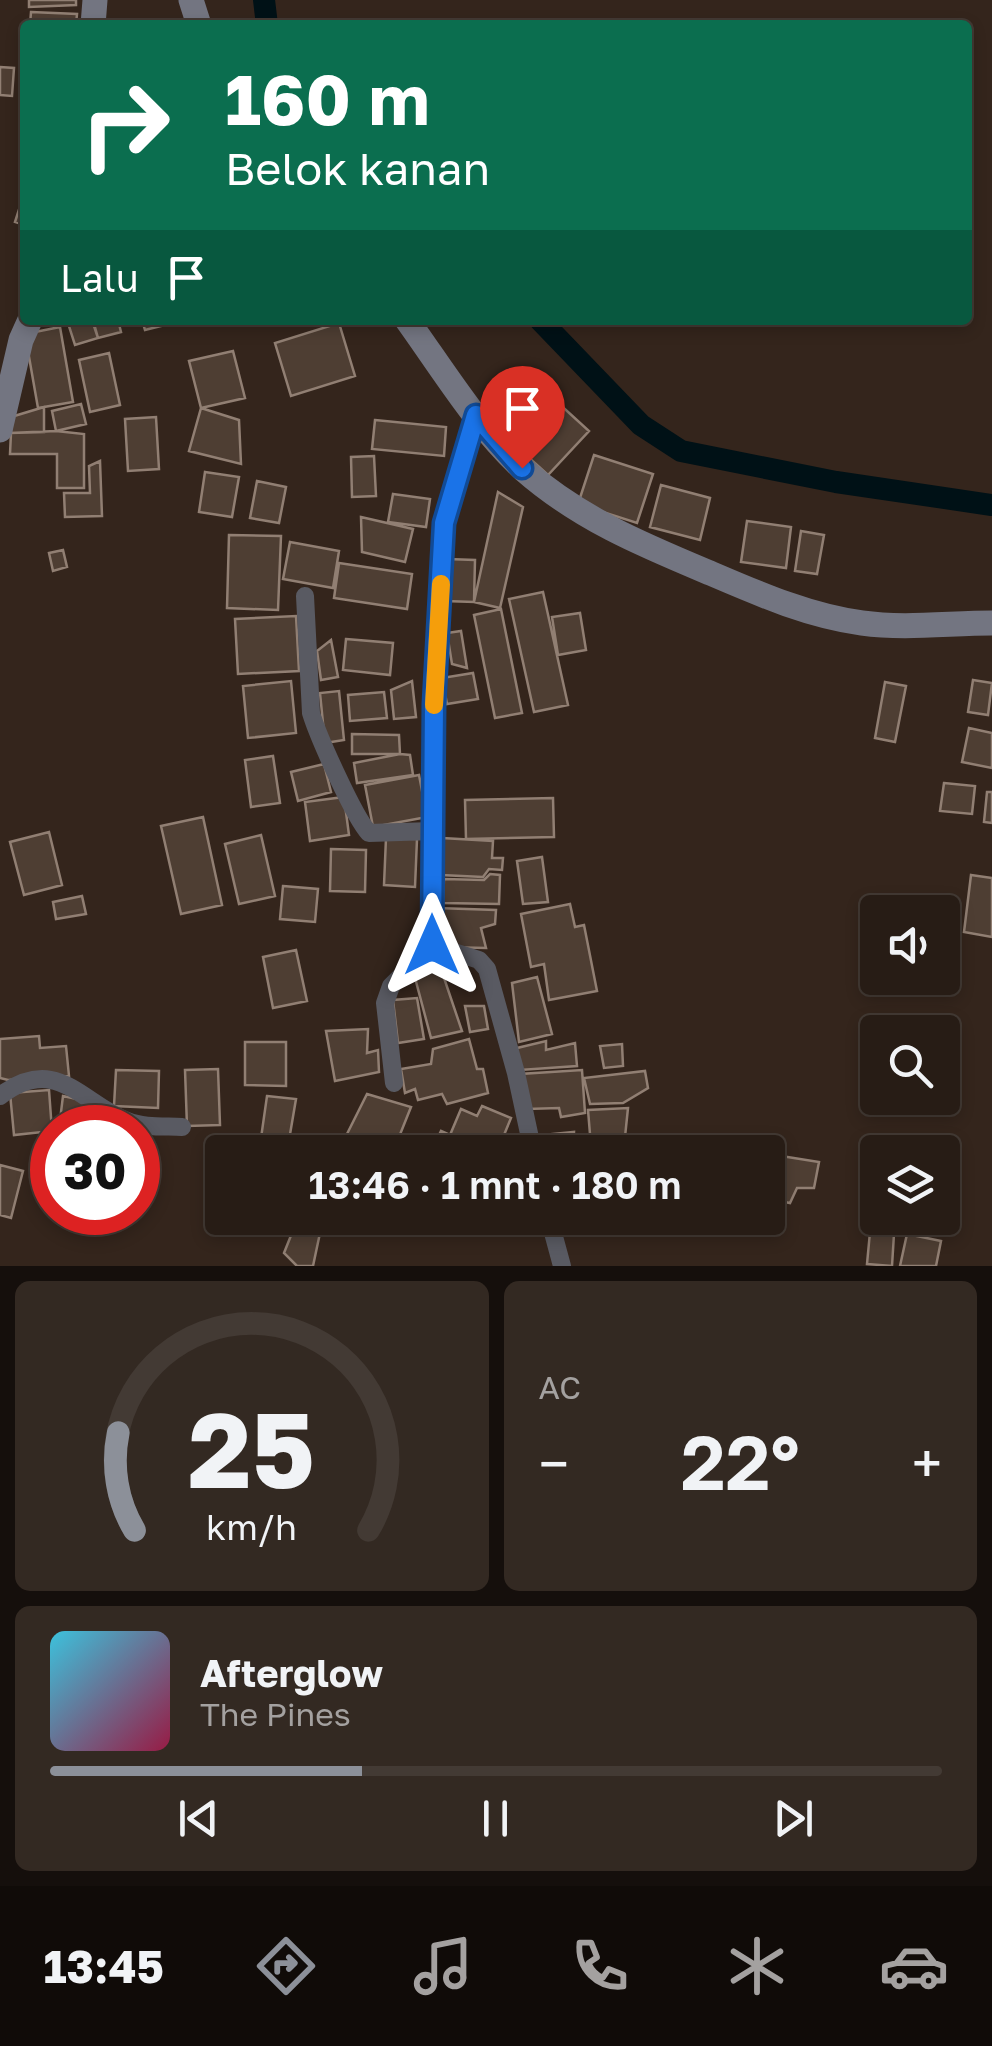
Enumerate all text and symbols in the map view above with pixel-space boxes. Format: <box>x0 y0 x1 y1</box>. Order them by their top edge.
text: 160 m <box>225 56 430 140</box>
icon: right <box>60 60 190 190</box>
text: Belok kanan <box>225 141 490 195</box>
icon: arrive <box>159 250 214 305</box>
text: Lalu <box>60 255 139 300</box>
pin <box>480 366 565 469</box>
icon: arrive <box>495 381 550 436</box>
position arrow <box>380 893 484 997</box>
map controls <box>860 895 960 1235</box>
button: sound <box>860 895 960 995</box>
button: search <box>860 1015 960 1115</box>
speed limit sign: 30 <box>30 1105 160 1235</box>
button: layers <box>860 1135 960 1235</box>
text: 13:46 · 1 mnt · 180 m <box>308 1162 682 1207</box>
text: AC <box>539 1368 581 1406</box>
text: 25 <box>188 1386 315 1511</box>
text: 22° <box>681 1416 800 1507</box>
text: − <box>539 1430 569 1496</box>
text: + <box>912 1430 942 1496</box>
text: km/h <box>206 1505 297 1548</box>
text: Afterglow <box>200 1650 383 1695</box>
text: The Pines <box>200 1695 351 1733</box>
icon: previous <box>171 1791 226 1846</box>
icon: pause <box>468 1791 523 1846</box>
icon: next <box>766 1791 821 1846</box>
icon: directions <box>251 1931 321 2001</box>
icon: music <box>408 1931 478 2001</box>
icon: phone <box>565 1931 635 2001</box>
icon: climate <box>722 1931 792 2001</box>
icon: car <box>879 1931 949 2001</box>
text: 13:45 <box>43 1939 164 1993</box>

